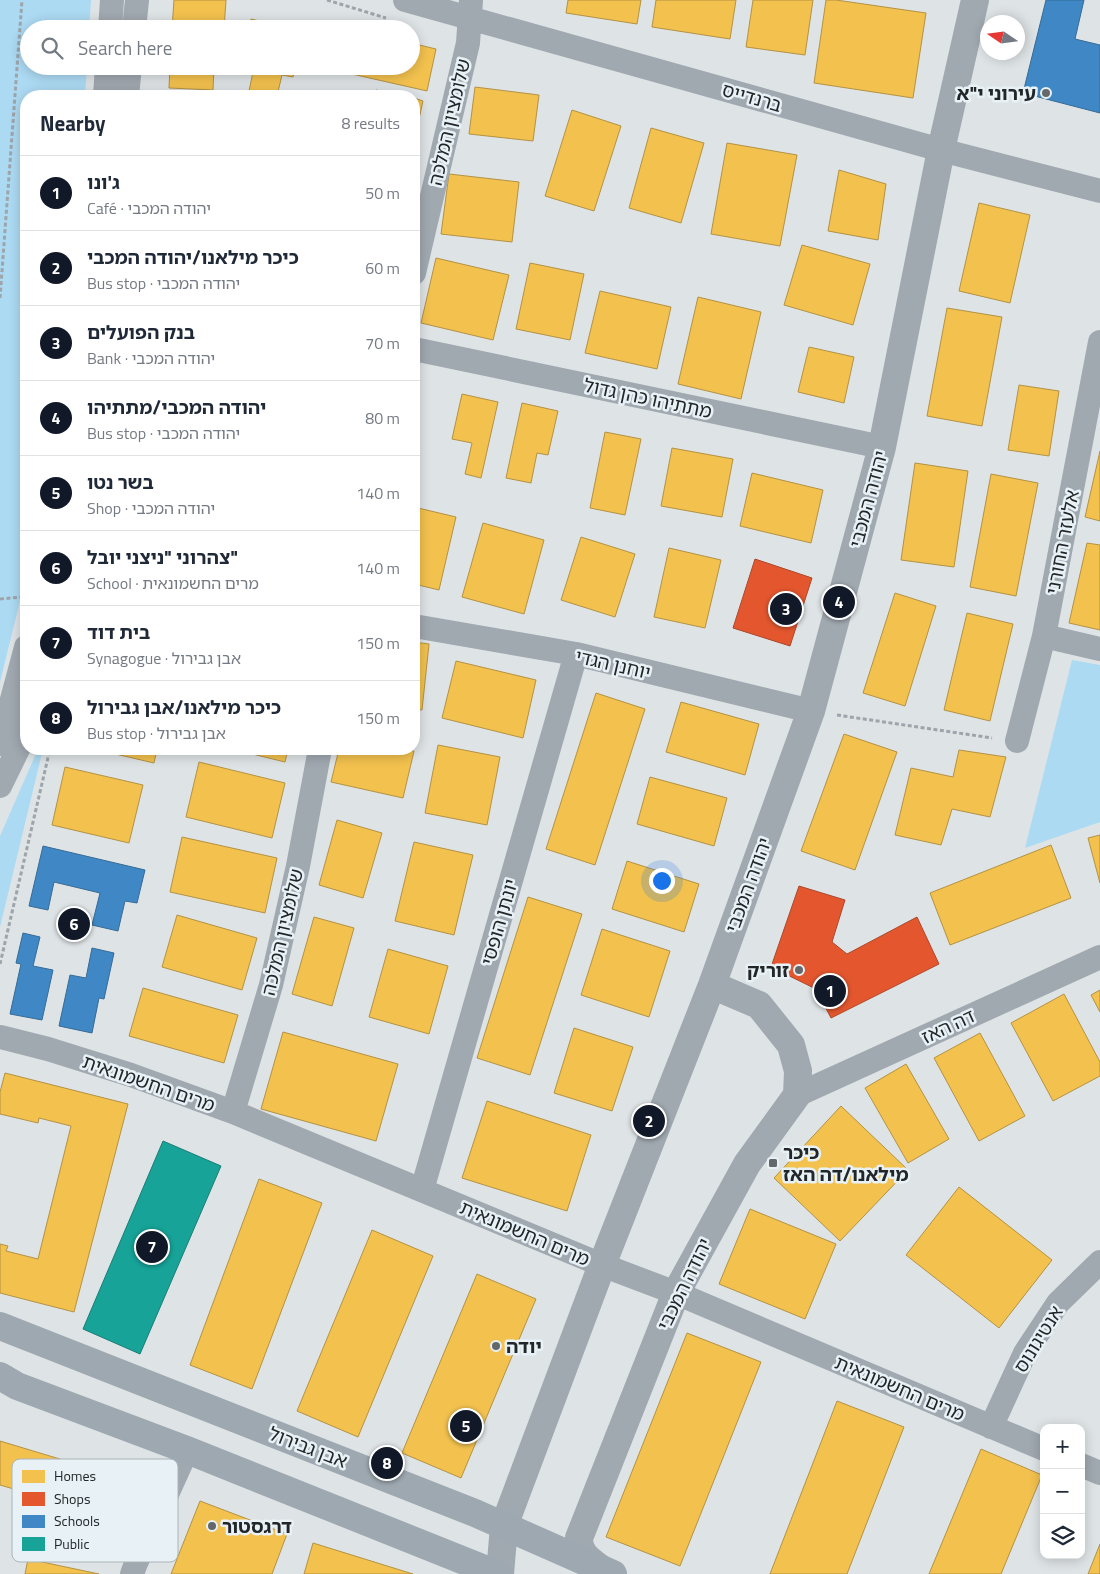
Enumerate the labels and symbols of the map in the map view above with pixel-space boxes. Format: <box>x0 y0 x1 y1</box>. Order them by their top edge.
north arrow <box>980 15 1025 60</box>
street label: שלומציון המלכה <box>420 56 477 188</box>
street label: ברנדייס <box>719 74 786 119</box>
place label: עירוני י"א <box>957 78 1036 107</box>
marker: עירוני י"א <box>1040 87 1052 99</box>
street label: מתתיהו כהן גדול <box>581 370 715 425</box>
street label: יהודה המכבי <box>841 447 894 551</box>
street label: אלעזר החורני <box>1037 487 1086 597</box>
pin: 4 <box>823 583 855 621</box>
pin: 3 <box>770 590 802 628</box>
street label: יוחנן הגדי <box>573 641 654 686</box>
street label: יהודה המכבי <box>717 833 778 936</box>
street label: שלומציון המלכה <box>253 866 310 998</box>
your location <box>649 868 675 894</box>
street label: יונתן הופסי <box>472 875 525 968</box>
pin: 6 <box>58 905 90 943</box>
place label: זוריק <box>747 955 789 984</box>
marker: זוריק <box>793 964 805 976</box>
pin: 1 <box>814 972 846 1010</box>
street label: דה האז <box>916 1001 979 1051</box>
street label: מרים החשמונאית <box>79 1046 219 1119</box>
pin: 2 <box>633 1102 665 1140</box>
place label: כיכר מילאנו/דה האז <box>783 1137 909 1188</box>
marker: כיכר מילאנו/דה האז <box>767 1157 779 1169</box>
street label: מרים החשמונאית <box>456 1192 595 1273</box>
pin: 7 <box>136 1228 168 1266</box>
street label: יהודה המכבי <box>649 1233 718 1335</box>
street label: אנטיגונוס <box>1006 1300 1070 1378</box>
place label: יודה <box>506 1331 542 1360</box>
marker: יודה <box>490 1340 502 1352</box>
street label: מרים החשמונאית <box>831 1347 970 1428</box>
pin: 5 <box>450 1407 482 1445</box>
street label: אבן גבירול <box>265 1418 352 1475</box>
pin: 8 <box>371 1444 403 1482</box>
legend <box>12 1459 178 1562</box>
text: Homes <box>54 1465 96 1486</box>
text: Shops <box>54 1488 90 1509</box>
text: Schools <box>54 1510 100 1531</box>
place label: דרגסטור <box>222 1511 292 1540</box>
marker: דרגסטור <box>206 1520 218 1532</box>
text: Public <box>54 1533 90 1554</box>

